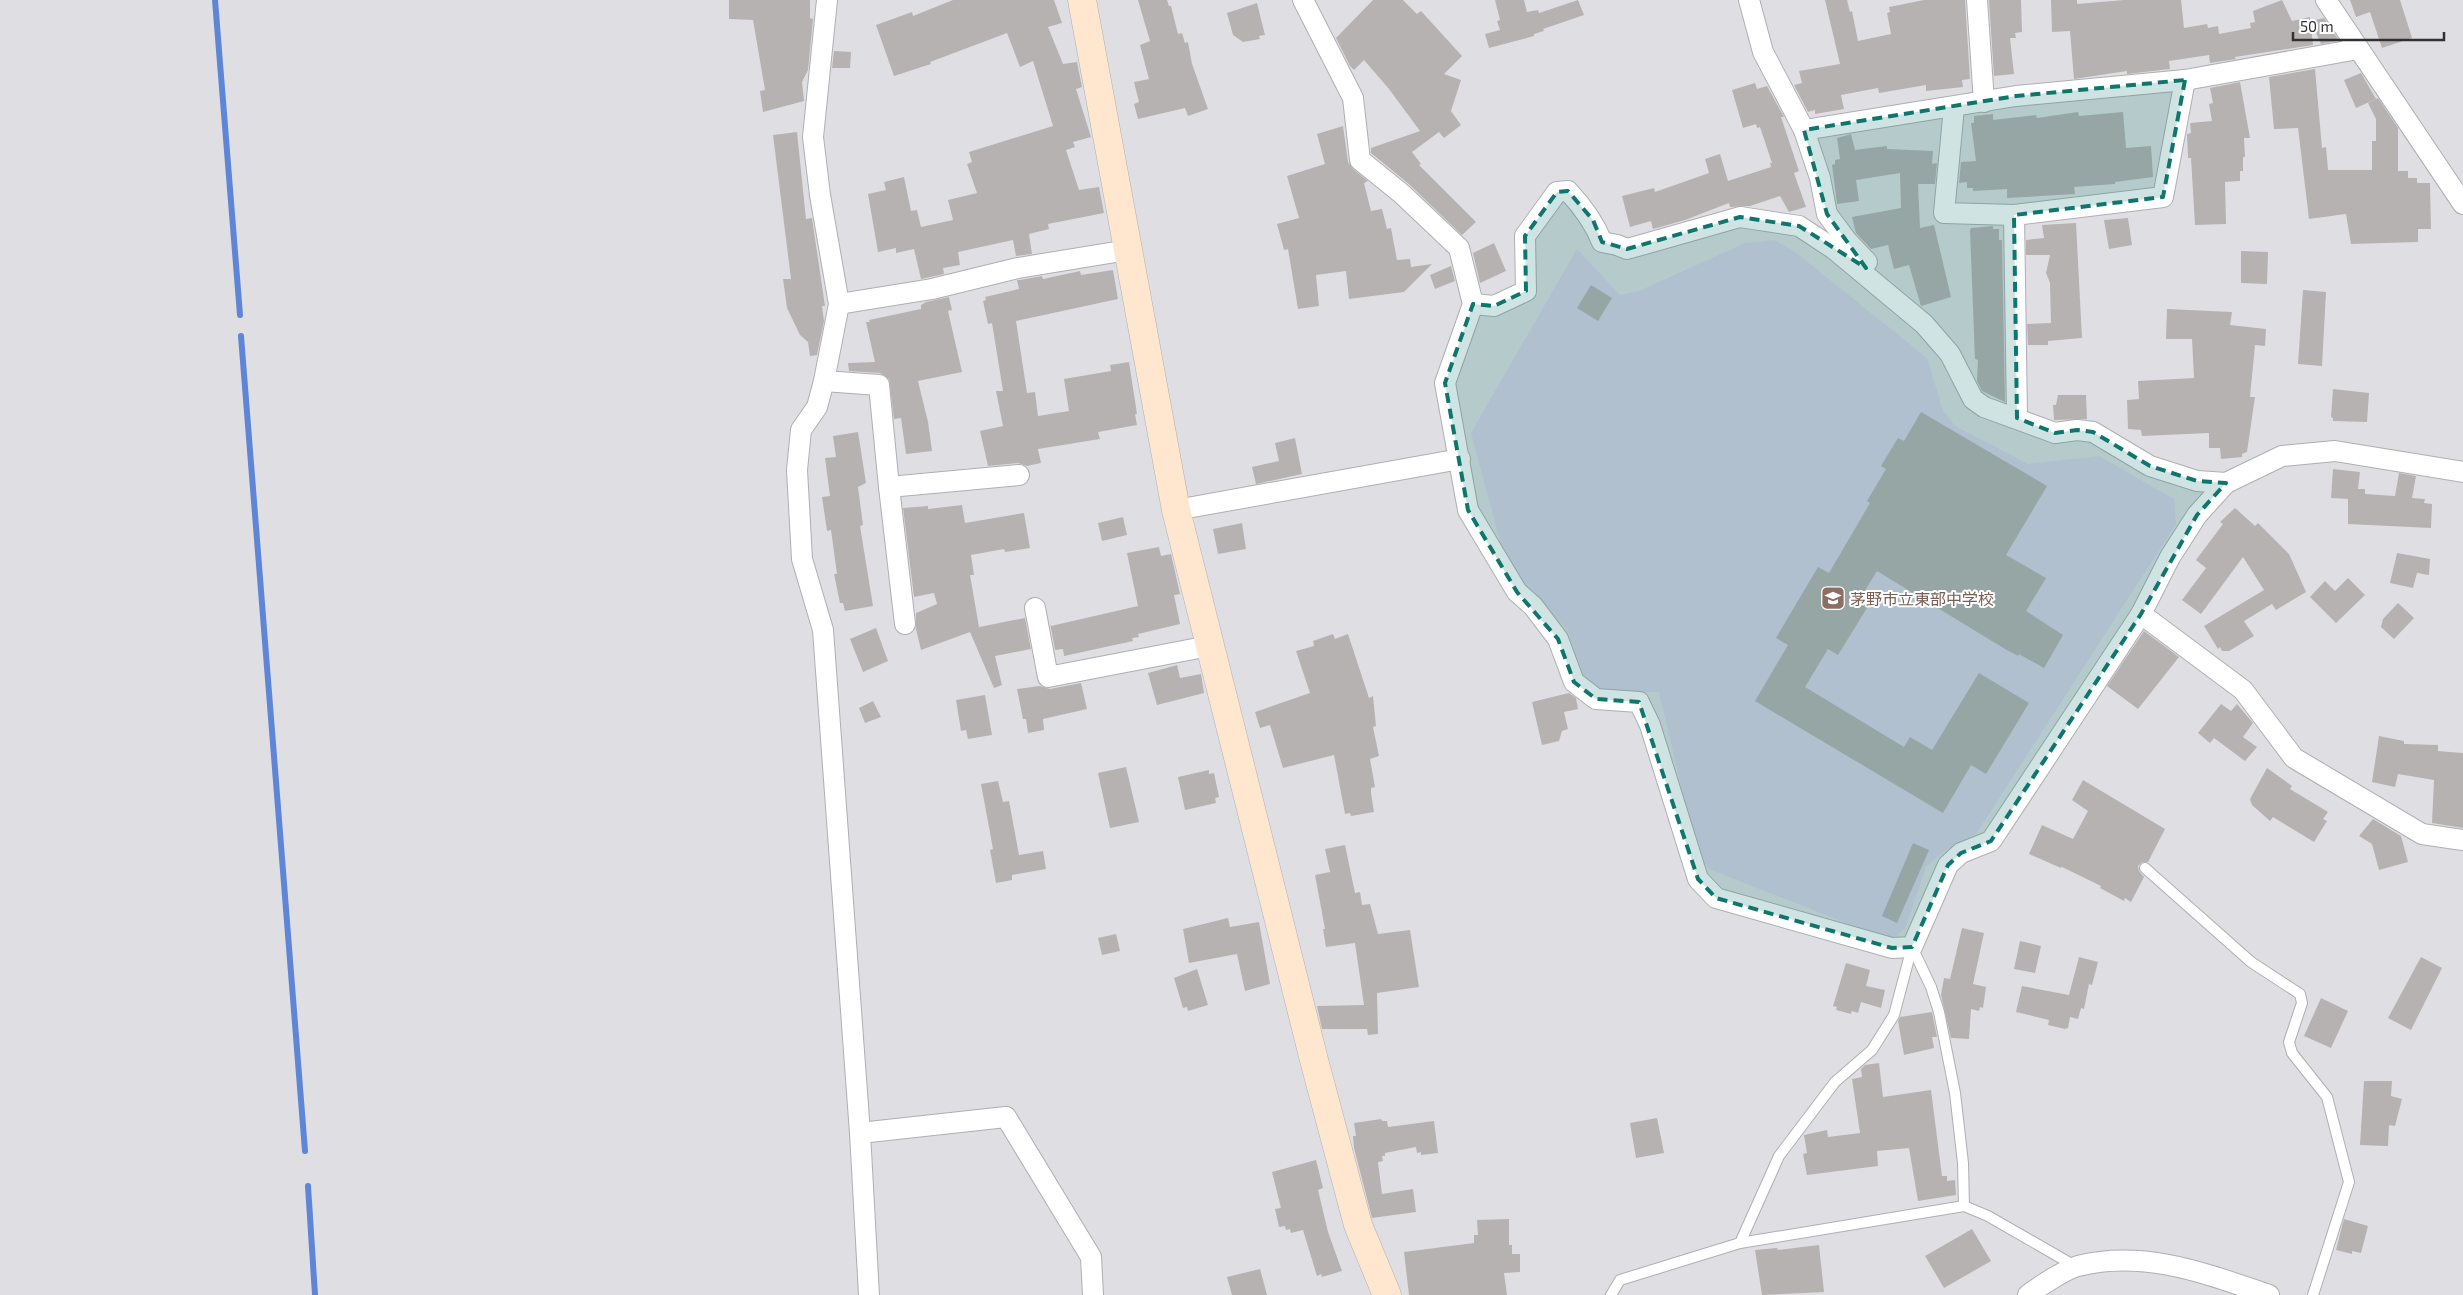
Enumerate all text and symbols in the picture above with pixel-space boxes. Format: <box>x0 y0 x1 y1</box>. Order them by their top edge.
scale bar <box>2293 10 2444 42</box>
text: 50 m <box>2300 17 2334 35</box>
school or university icon: 茅野市立東部中学校 <box>1820 585 1846 611</box>
place label: 茅野市立東部中学校 <box>1850 589 1994 608</box>

